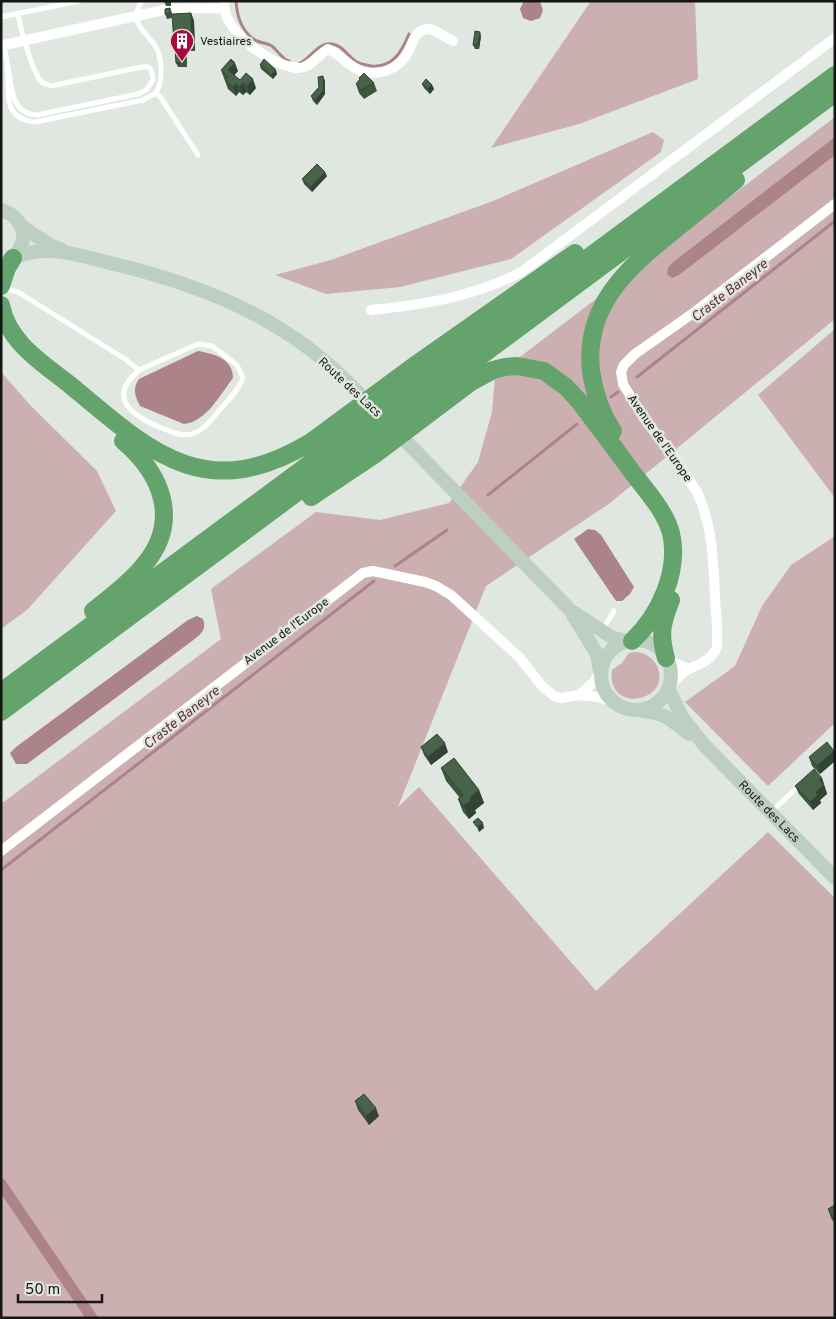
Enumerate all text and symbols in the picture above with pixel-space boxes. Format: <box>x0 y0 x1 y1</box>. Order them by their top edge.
building icon: Vestiaires <box>169 28 195 62</box>
place label: Vestiaires <box>200 34 252 50</box>
water label: Craste Baneyre <box>688 256 772 326</box>
street label: Route des Lacs <box>314 354 384 421</box>
street label: Avenue de l'Europe <box>623 392 695 485</box>
street label: Avenue de l'Europe <box>241 594 333 669</box>
water label: Craste Baneyre <box>140 683 224 753</box>
street label: Route des Lacs <box>735 778 803 847</box>
scale bar <box>18 1272 101 1304</box>
text: 50 m <box>25 1281 60 1300</box>

